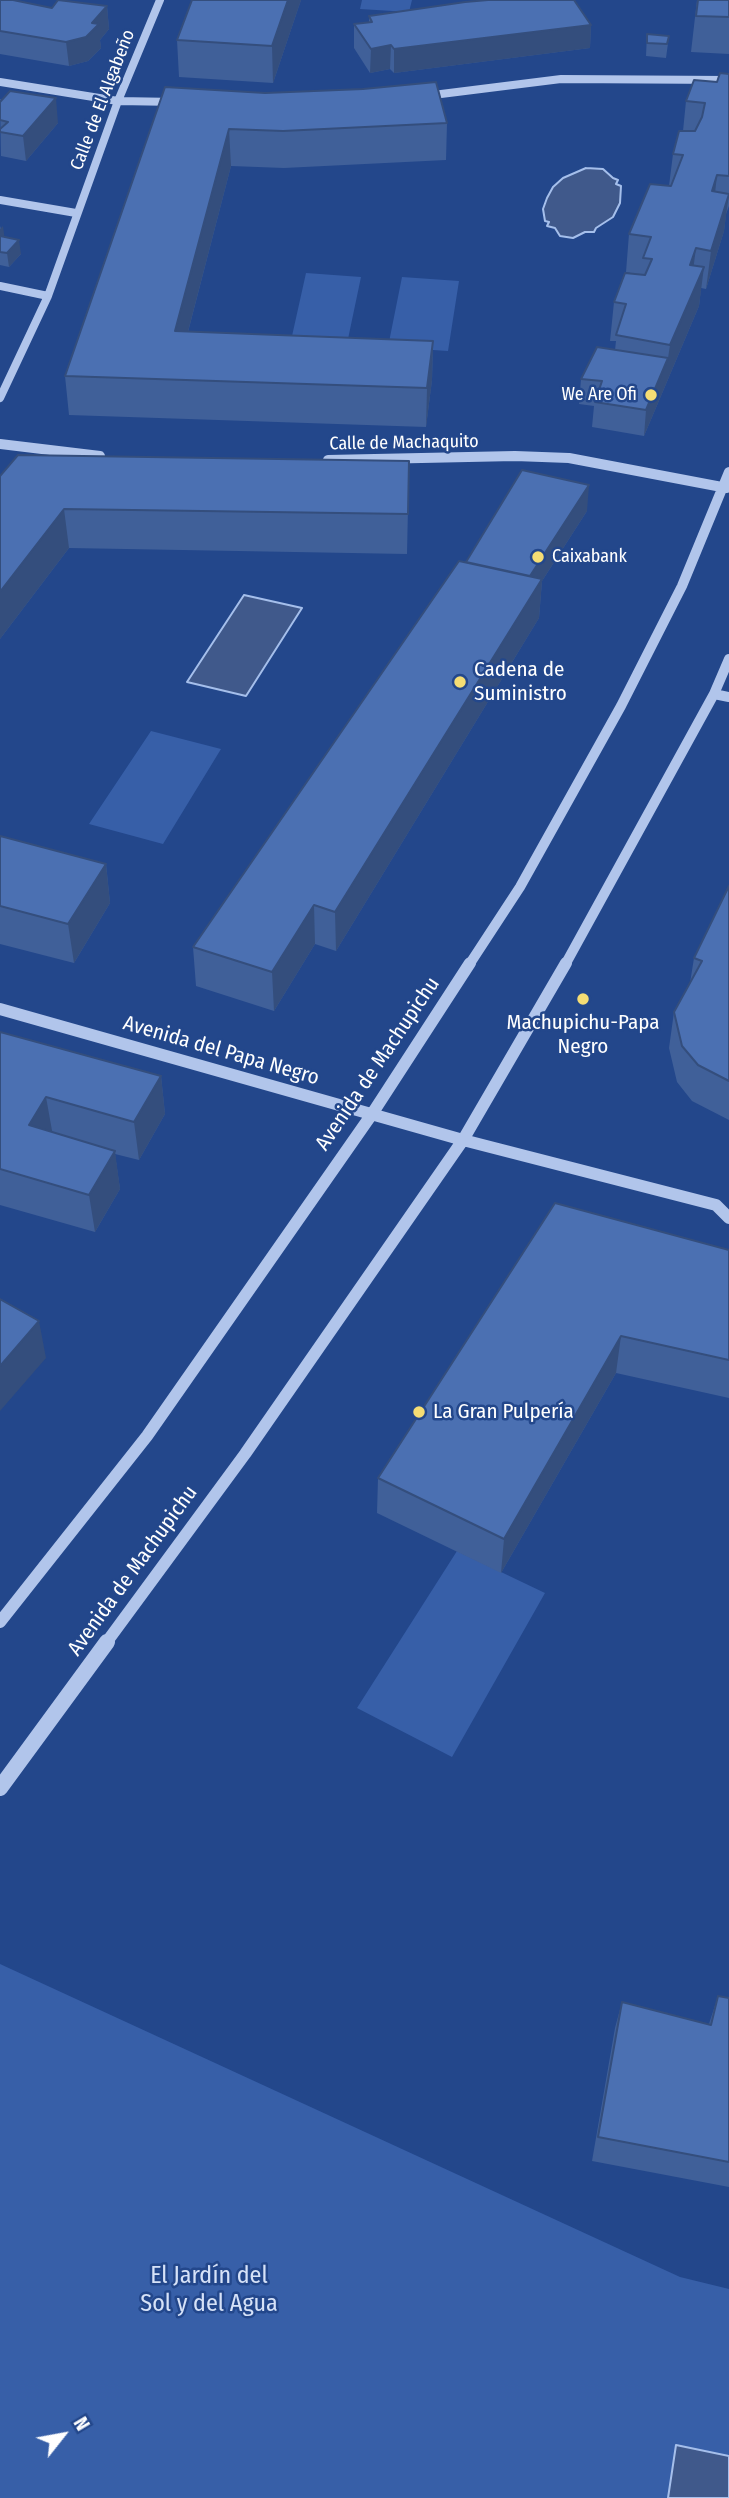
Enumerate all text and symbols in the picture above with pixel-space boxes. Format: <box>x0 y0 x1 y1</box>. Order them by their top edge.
street label: Calle de El Algabeño <box>66 27 140 173</box>
place label: We Are Ofi <box>561 384 637 406</box>
marker: We Are Ofi <box>643 387 659 403</box>
street label: Calle de Machaquito <box>329 431 479 455</box>
place label: Caixabank <box>552 546 627 568</box>
marker: Caixabank <box>530 549 546 565</box>
place label: Cadena de Suministro <box>474 657 567 707</box>
marker: Cadena de Suministro <box>452 674 468 690</box>
street label: Avenida de Machupichu <box>311 972 445 1156</box>
marker: Machupichu-Papa Negro <box>575 991 591 1007</box>
place label: Machupichu-Papa Negro <box>507 1010 659 1060</box>
street label: Avenida del Papa Negro <box>120 1011 322 1091</box>
place label: La Gran Pulpería <box>433 1399 574 1425</box>
marker: La Gran Pulpería <box>411 1404 427 1420</box>
street label: Avenida de Machupichu <box>63 1481 203 1661</box>
park label: El Jardín del Sol y del Agua <box>140 2262 278 2318</box>
north arrow <box>28 2400 98 2470</box>
text: N <box>69 2413 94 2435</box>

